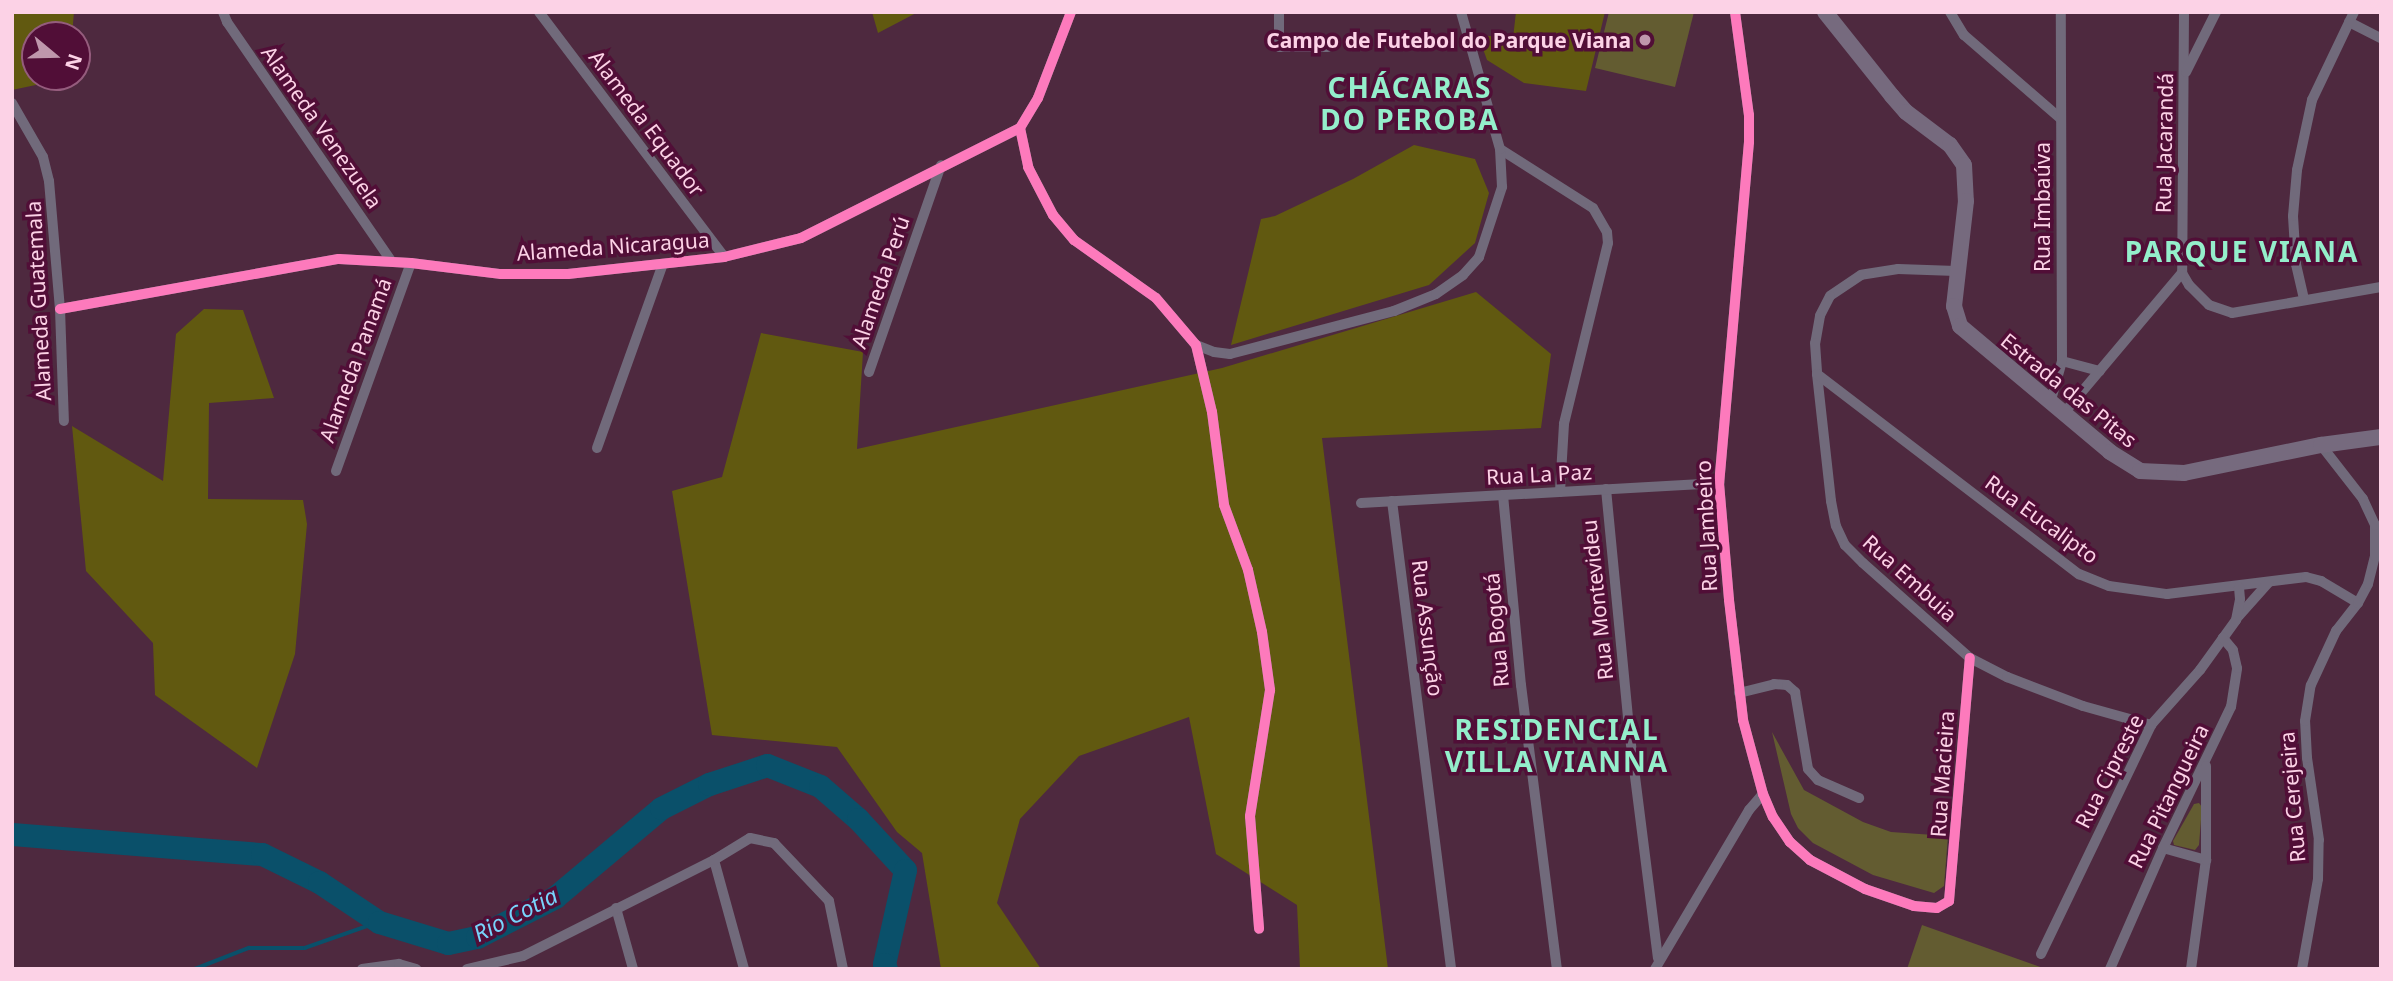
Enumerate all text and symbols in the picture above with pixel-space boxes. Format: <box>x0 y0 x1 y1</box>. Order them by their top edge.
north arrow <box>21 21 91 91</box>
place label: Campo de Futebol do Parque Viana <box>1266 27 1631 53</box>
marker: Campo de Futebol do Parque Viana <box>1637 32 1653 48</box>
street label: Alameda Venezuela <box>256 41 388 213</box>
street label: Alameda Equador <box>584 45 710 201</box>
text: N <box>59 51 89 74</box>
district label: CHÁCARAS DO PEROBA <box>1321 70 1499 136</box>
street label: Rua Jacarandá <box>2150 73 2178 213</box>
street label: Rua Imbaúva <box>2029 142 2055 272</box>
street label: Alameda Guatemala <box>20 200 56 402</box>
street label: Alameda Perú <box>846 212 914 352</box>
street label: Alameda Nicaragua <box>516 227 710 265</box>
district label: PARQUE VIANA <box>2126 234 2358 268</box>
street label: Alameda Panamá <box>314 274 396 446</box>
street label: Estrada das Pitas <box>1996 328 2142 452</box>
street label: Rua La Paz <box>1485 459 1593 489</box>
street label: Rua Jambeiro <box>1690 460 1722 592</box>
street label: Rua Eucalipto <box>1980 469 2104 569</box>
street label: Rua Montevideu <box>1576 519 1618 681</box>
street label: Rua Embuia <box>1858 529 1962 627</box>
street label: Rua Assunção <box>1407 558 1449 698</box>
street label: Rua Bogotá <box>1478 572 1514 688</box>
street label: Rua Macieira <box>1925 710 1959 838</box>
street label: Rua Cipreste <box>2070 710 2148 832</box>
district label: RESIDENCIAL VILLA VIANNA <box>1446 712 1668 778</box>
street label: Rua Pitangueira <box>2122 720 2214 872</box>
street label: Rua Cerejeira <box>2274 731 2310 863</box>
water label: Rio Cotia <box>468 881 562 947</box>

